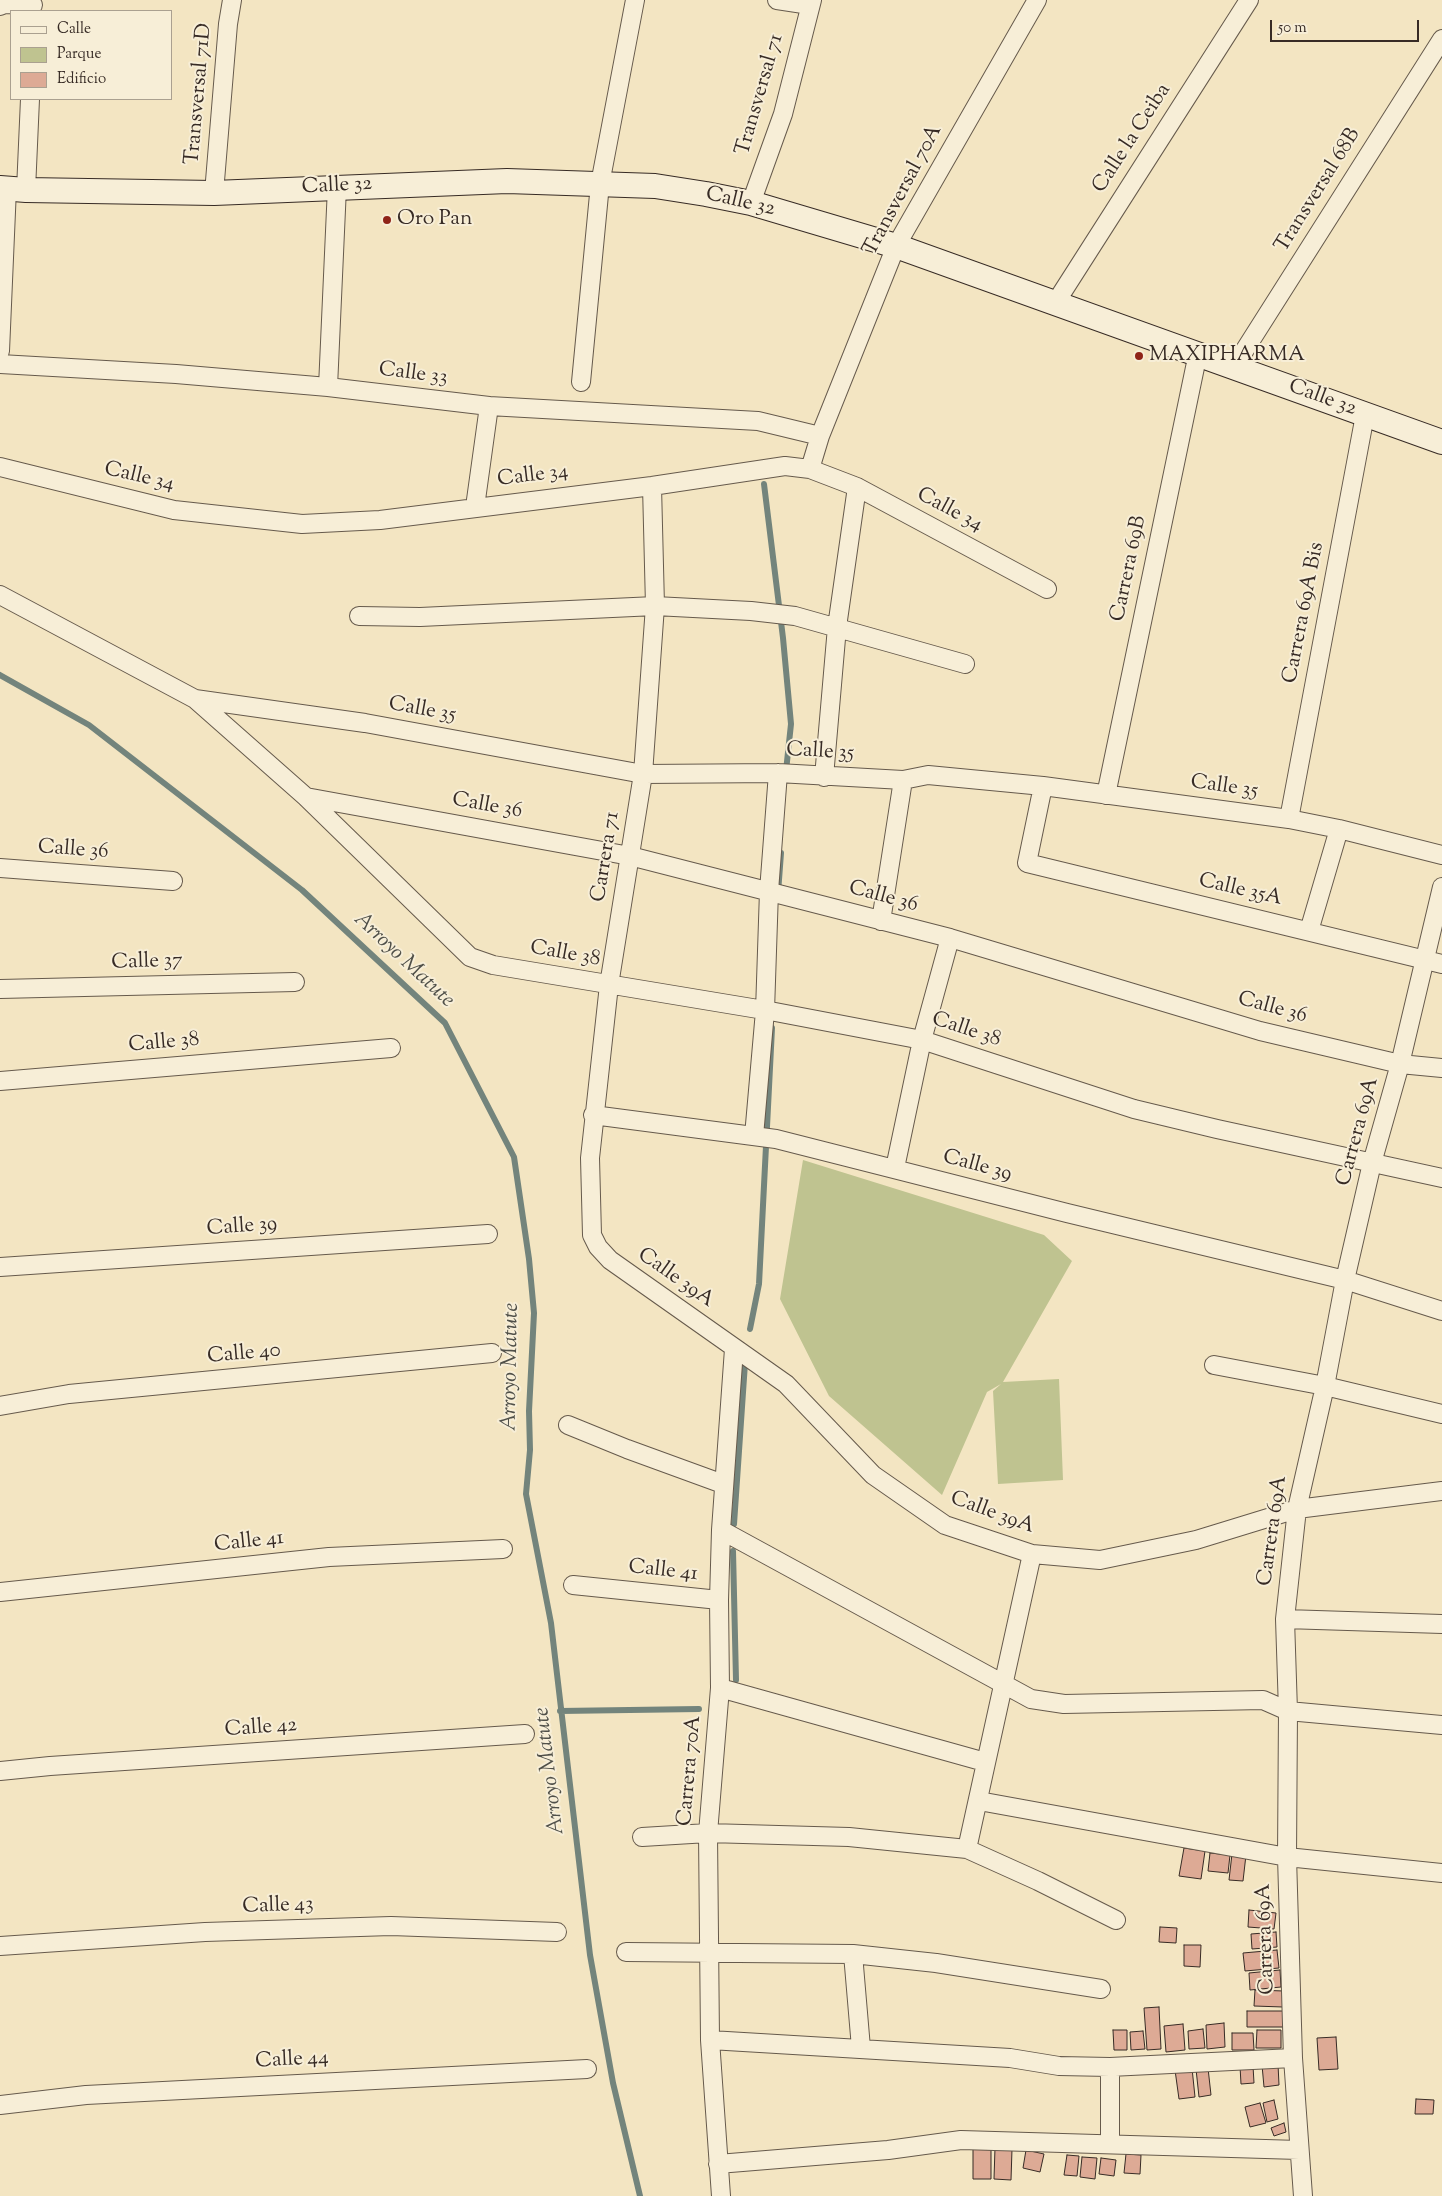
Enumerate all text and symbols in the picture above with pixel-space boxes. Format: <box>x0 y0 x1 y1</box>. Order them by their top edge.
legend <box>10 10 172 100</box>
scale bar <box>1272 10 1421 42</box>
text: 50 m <box>1278 18 1307 39</box>
text: Calle <box>57 19 91 40</box>
street label: Transversal 71D <box>181 22 219 166</box>
street label: Transversal 71 <box>732 31 790 159</box>
text: Parque <box>57 44 101 65</box>
text: Edificio <box>57 69 106 90</box>
street label: Calle la Ceiba <box>1088 80 1178 198</box>
street label: Transversal 70A <box>859 121 949 261</box>
street label: Transversal 68B <box>1271 124 1367 258</box>
street label: Calle 32 <box>301 173 373 201</box>
street label: Calle 32 <box>703 183 777 223</box>
place label: Oro Pan <box>397 207 472 233</box>
marker: Oro Pan <box>381 214 393 226</box>
place label: MAXIPHARMA <box>1149 343 1305 369</box>
marker: MAXIPHARMA <box>1133 350 1145 362</box>
street label: Calle 33 <box>377 358 449 392</box>
street label: Calle 32 <box>1285 375 1359 423</box>
street label: Calle 34 <box>102 458 176 498</box>
street label: Calle 34 <box>496 460 570 494</box>
street label: Calle 34 <box>912 483 986 539</box>
street label: Carrera 69B <box>1107 514 1153 624</box>
street label: Carrera 69A Bis <box>1279 540 1331 686</box>
street label: Calle 35 <box>386 693 458 729</box>
street label: Calle 35 <box>786 739 854 767</box>
street label: Calle 35 <box>1189 771 1259 805</box>
street label: Calle 36 <box>450 788 524 826</box>
street label: Carrera 71 <box>587 810 627 904</box>
street label: Calle 36 <box>37 836 109 866</box>
street label: Calle 35A <box>1196 869 1284 913</box>
street label: Calle 36 <box>846 877 920 919</box>
water label: Arroyo Matute <box>347 908 459 1014</box>
street label: Calle 38 <box>528 936 602 974</box>
street label: Calle 37 <box>111 949 183 977</box>
street label: Calle 36 <box>1235 988 1309 1030</box>
street label: Calle 38 <box>928 1008 1004 1054</box>
street label: Calle 38 <box>128 1028 200 1060</box>
street label: Carrera 69A <box>1332 1075 1386 1189</box>
street label: Calle 39 <box>940 1146 1014 1188</box>
street label: Calle 39 <box>206 1213 278 1243</box>
street label: Calle 39A <box>632 1244 718 1314</box>
water label: Arroyo Matute <box>498 1302 526 1432</box>
street label: Calle 40 <box>206 1339 282 1371</box>
street label: Carrera 69A <box>1254 1474 1294 1588</box>
street label: Calle 39A <box>947 1487 1037 1541</box>
street label: Calle 41 <box>213 1527 285 1559</box>
street label: Calle 41 <box>627 1556 699 1588</box>
water label: Arroyo Matute <box>530 1706 572 1836</box>
street label: Calle 42 <box>224 1714 298 1744</box>
street label: Carrera 70A <box>674 1715 708 1827</box>
street label: Carrera 69A <box>1252 1883 1282 1995</box>
street label: Calle 43 <box>242 1893 314 1921</box>
street label: Calle 44 <box>255 2047 329 2075</box>

